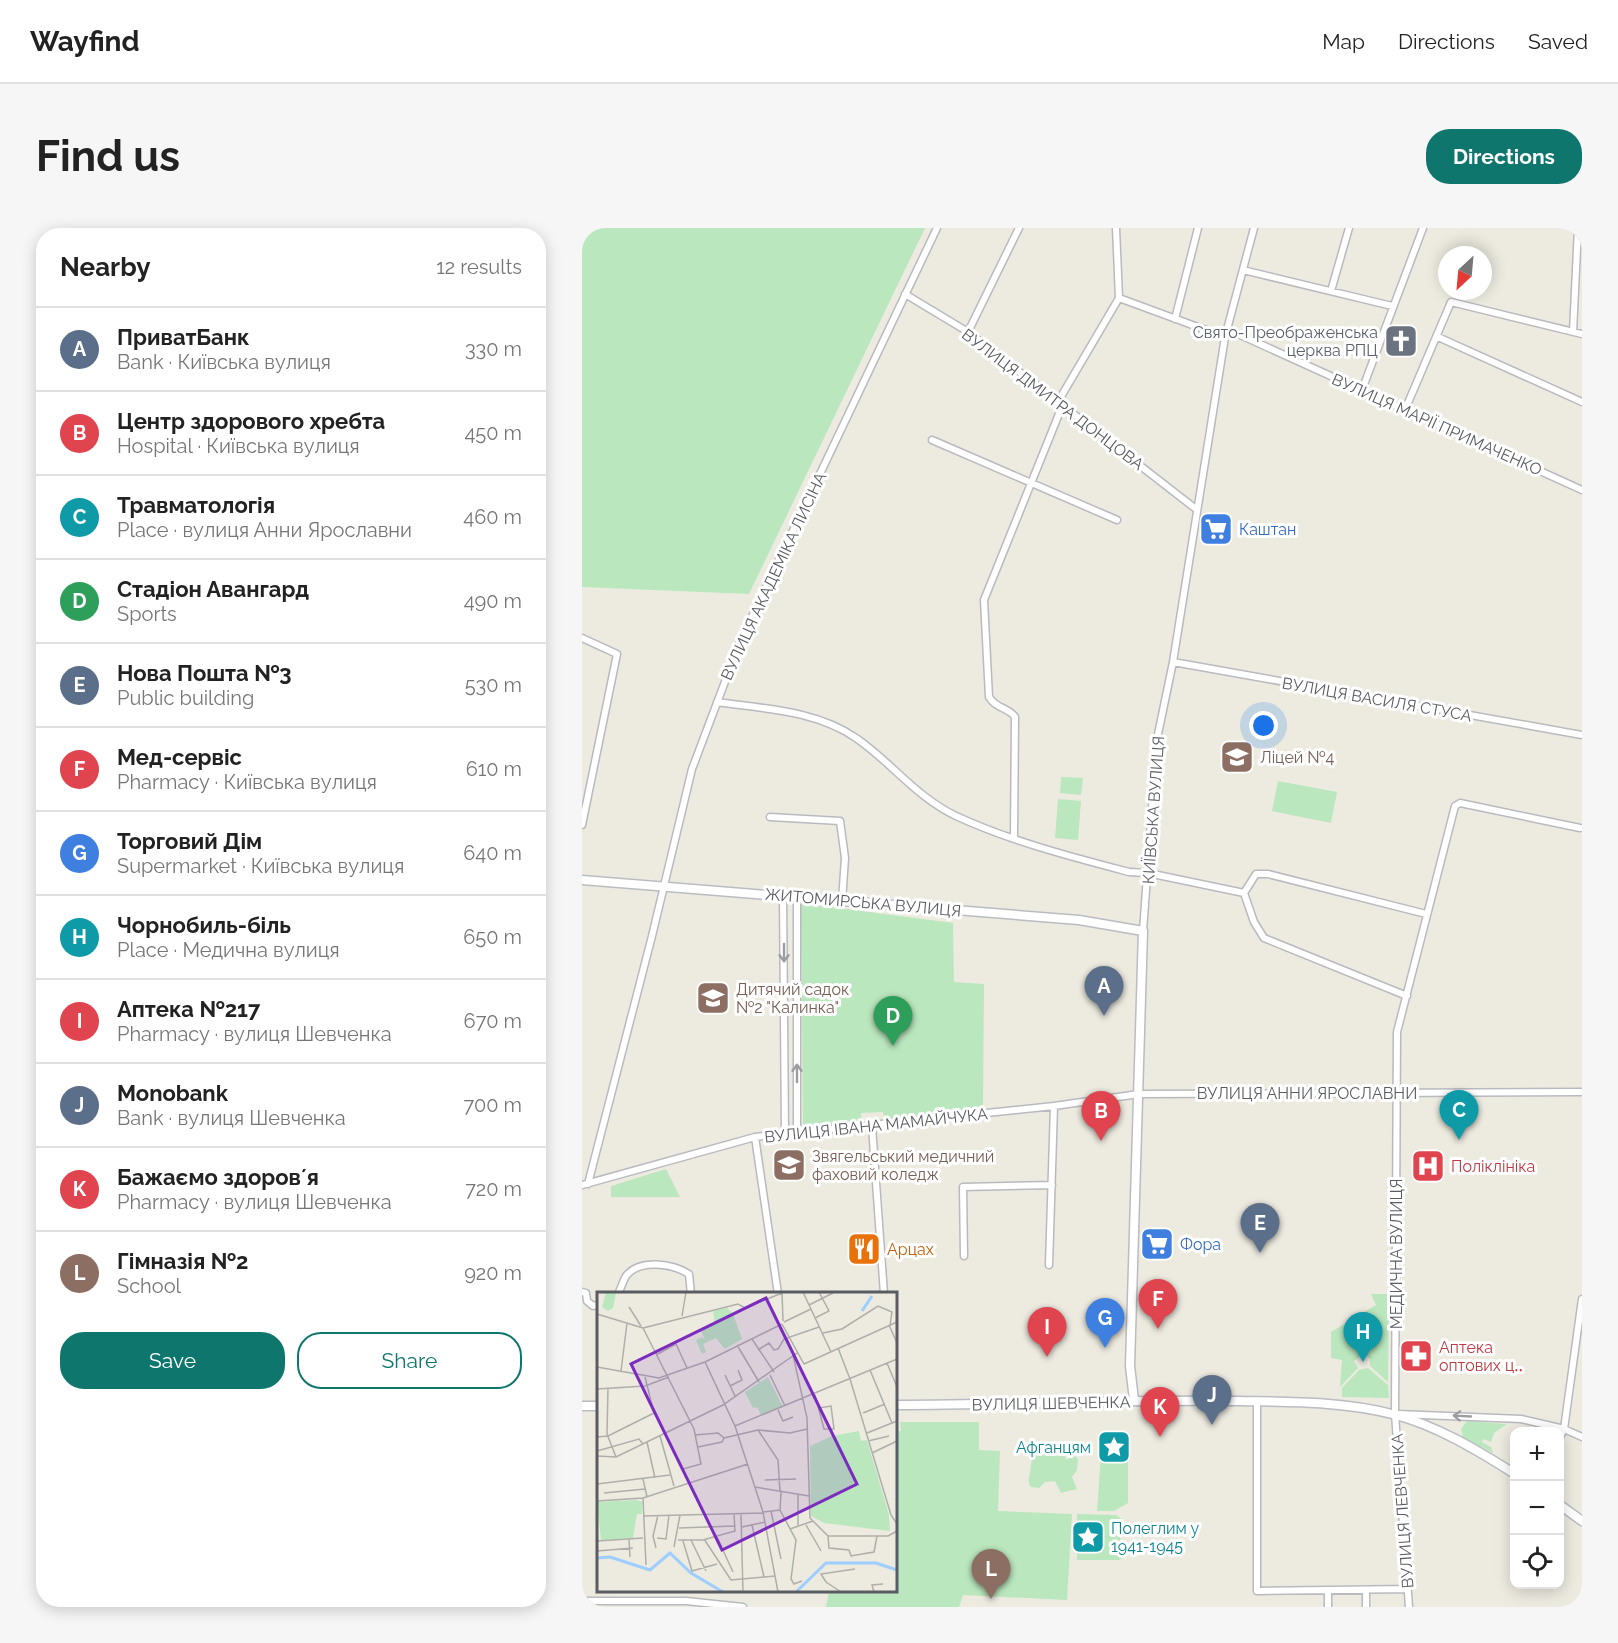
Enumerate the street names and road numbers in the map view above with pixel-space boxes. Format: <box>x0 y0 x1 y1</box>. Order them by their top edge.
street label: ВУЛИЦЯ ДМИТРА ДОНЦОВА <box>958 325 1147 474</box>
street label: ВУЛИЦЯ МАРІЇ ПРИМАЧЕНКО <box>1329 369 1545 479</box>
street label: ВУЛИЦЯ АКАДЕМІКА ЛИСІНА <box>717 469 830 683</box>
street label: ВУЛИЦЯ ВАСИЛЯ СТУСА <box>1281 673 1473 726</box>
street label: КИЇВСЬКА ВУЛИЦЯ <box>1138 735 1168 885</box>
street label: ЖИТОМИРСЬКА ВУЛИЦЯ <box>764 884 962 921</box>
street label: ВУЛИЦЯ АННИ ЯРОСЛАВНИ <box>1197 1084 1417 1103</box>
street label: ВУЛИЦЯ ІВАНА МАМАЙЧУКА <box>763 1104 989 1147</box>
street label: МЕДИЧНА ВУЛИЦЯ <box>1387 1179 1406 1329</box>
street label: ВУЛИЦЯ ШЕВЧЕНКА <box>971 1393 1131 1414</box>
street label: ВУЛИЦЯ ЛЕВЧЕНКА <box>1388 1433 1417 1589</box>

